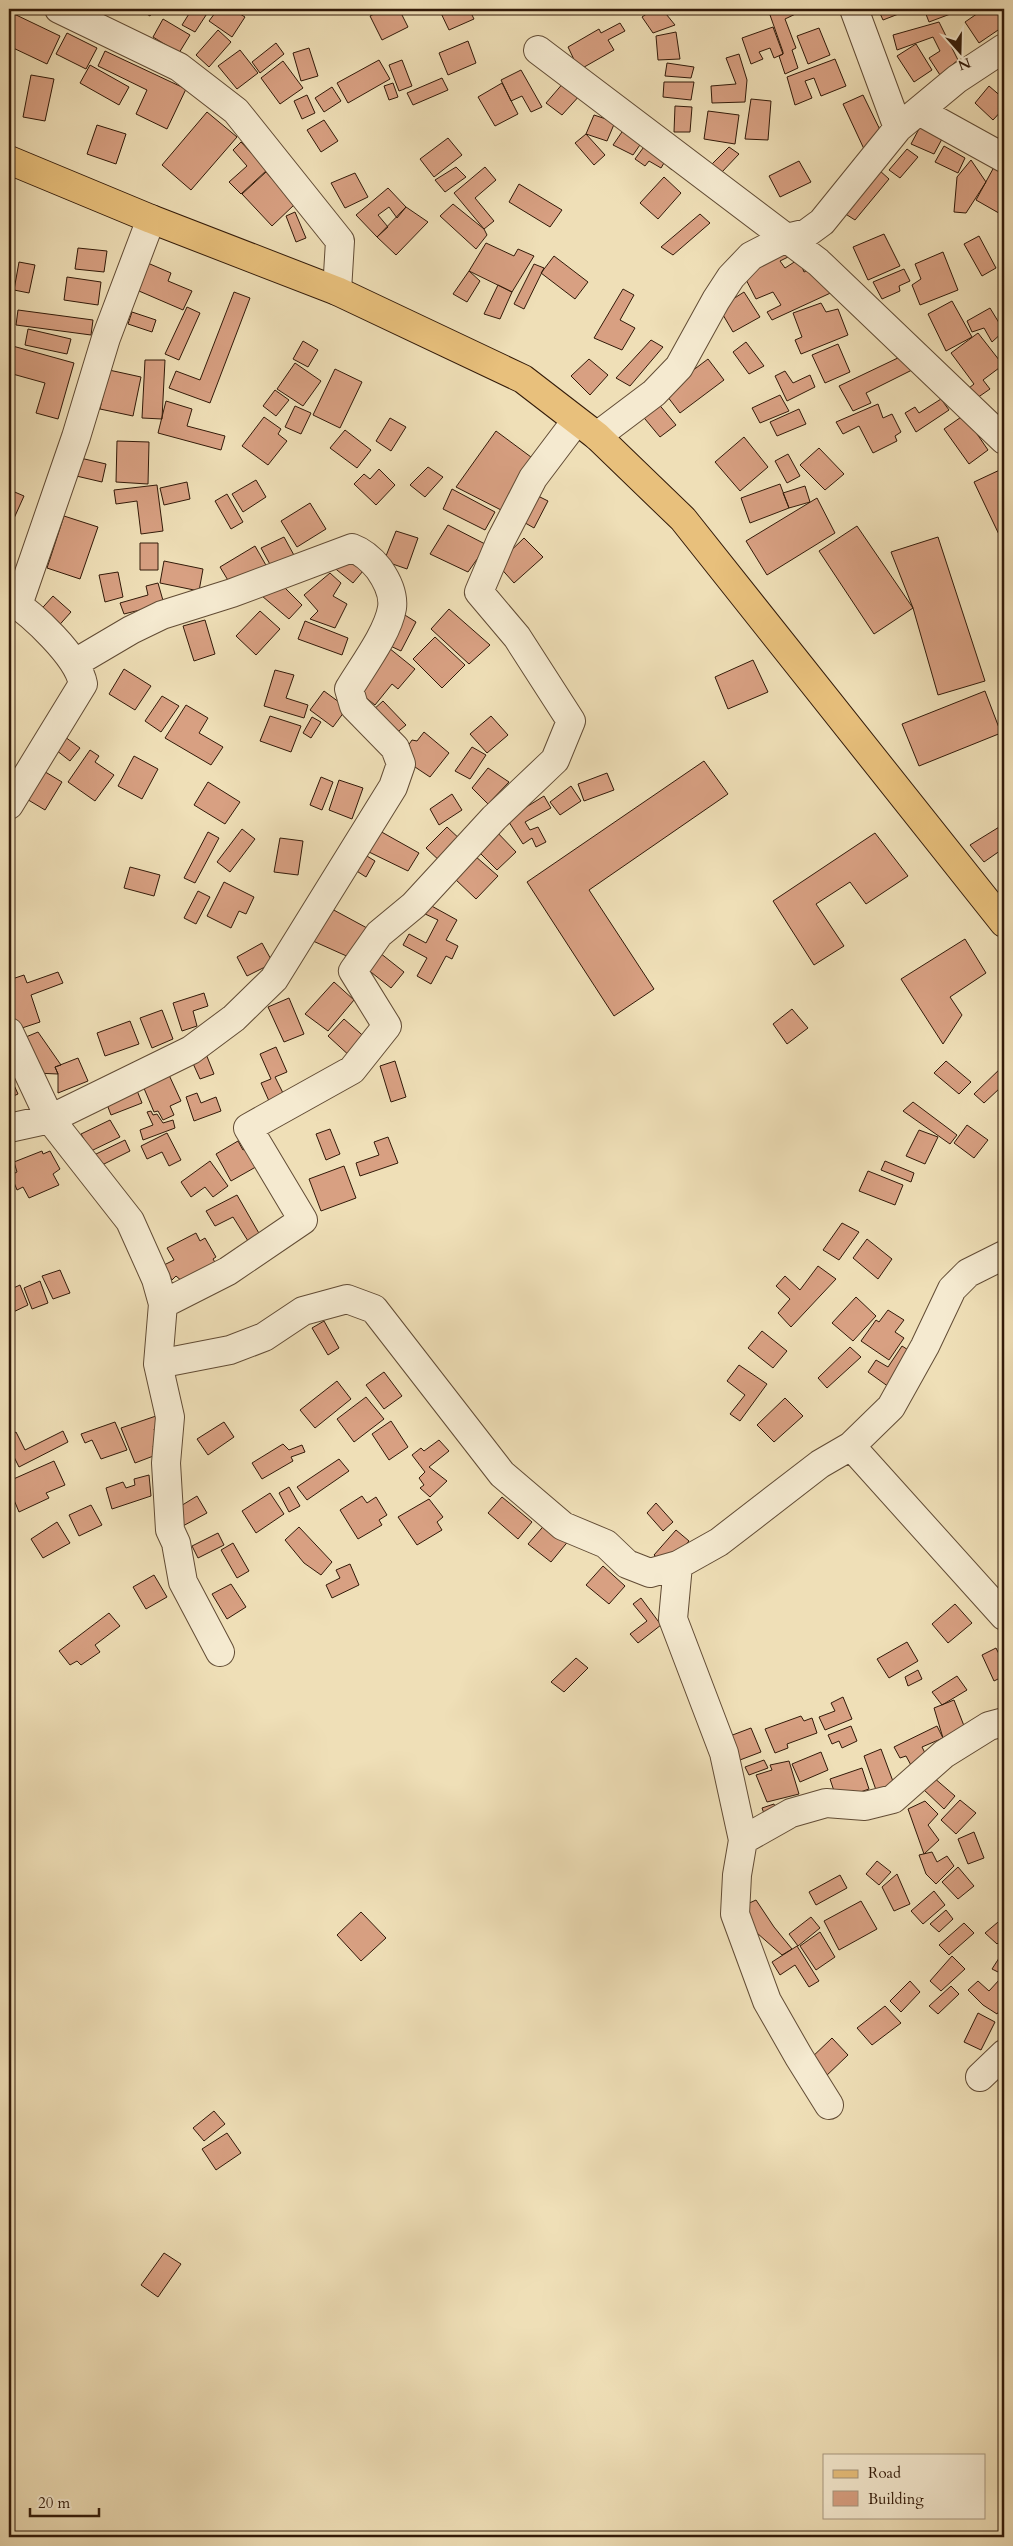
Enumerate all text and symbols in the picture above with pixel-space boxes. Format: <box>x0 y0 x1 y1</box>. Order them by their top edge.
north arrow <box>936 28 986 78</box>
text: N <box>955 53 973 75</box>
legend <box>823 2454 986 2518</box>
text: Road <box>868 2463 901 2483</box>
scale bar <box>30 2486 99 2518</box>
text: Building <box>868 2489 924 2509</box>
text: 20 m <box>38 2493 70 2513</box>

